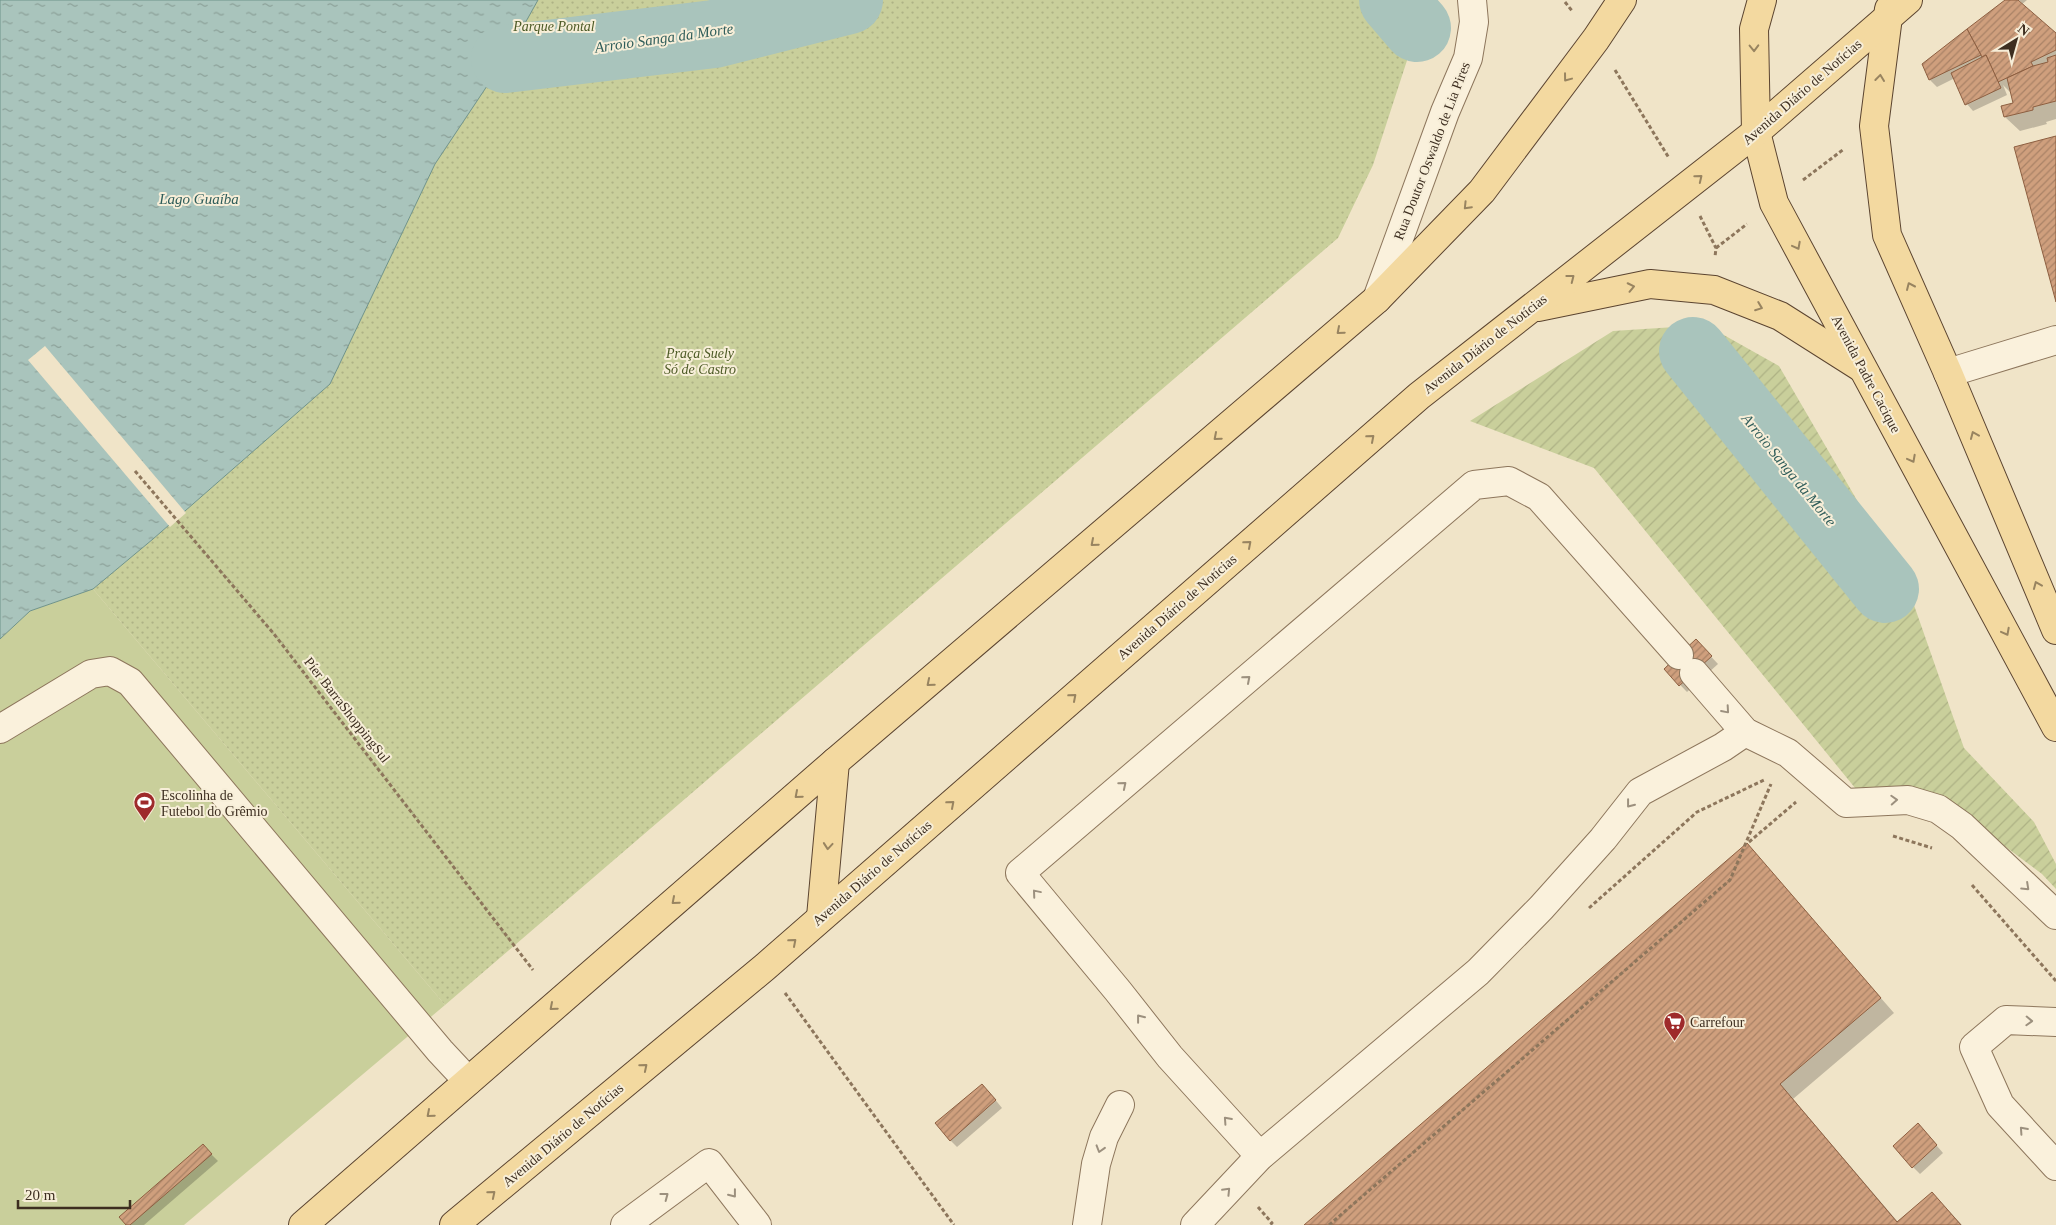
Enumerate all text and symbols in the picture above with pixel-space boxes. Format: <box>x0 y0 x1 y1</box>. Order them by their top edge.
north arrow <box>1991 15 2041 65</box>
park label: Parque Pontal <box>512 19 595 34</box>
water label: Arroio Sanga da Morte <box>593 20 735 56</box>
text: N <box>2015 21 2032 39</box>
street label: Avenida Diário de Notícias <box>1740 36 1864 148</box>
one-way arrow <box>1749 44 1760 52</box>
street label: Rua Doutor Oswaldo de Lia Pires <box>1391 60 1473 242</box>
one-way arrow <box>1564 72 1573 82</box>
one-way arrow <box>1874 74 1885 82</box>
one-way arrow <box>1693 176 1702 184</box>
water label: Lago Guaíba <box>158 191 239 207</box>
one-way arrow <box>1464 201 1473 210</box>
one-way arrow <box>1791 240 1801 249</box>
one-way arrow <box>1565 276 1574 284</box>
one-way arrow <box>1905 282 1916 291</box>
one-way arrow <box>1627 283 1636 293</box>
street label: Avenida Diário de Notícias <box>1420 291 1550 397</box>
one-way arrow <box>1754 301 1763 312</box>
street label: Avenida Padre Cacique <box>1829 313 1903 435</box>
one-way arrow <box>1337 326 1346 335</box>
park label: Praça Suely Só de Castro <box>664 346 736 377</box>
water label: Arroio Sanga da Morte <box>1738 410 1839 530</box>
one-way arrow <box>1214 431 1223 440</box>
one-way arrow <box>1970 431 1981 440</box>
one-way arrow <box>1365 434 1374 443</box>
one-way arrow <box>1906 453 1916 462</box>
one-way arrow <box>1090 537 1099 546</box>
one-way arrow <box>1242 542 1251 550</box>
street label: Avenida Diário de Notícias <box>1115 551 1239 663</box>
one-way arrow <box>2033 581 2044 590</box>
one-way arrow <box>2000 627 2010 636</box>
street label: Píer BarraShoppingSul <box>301 654 393 766</box>
one-way arrow <box>1241 676 1250 685</box>
one-way arrow <box>926 677 935 686</box>
one-way arrow <box>1067 695 1076 703</box>
one-way arrow <box>1720 704 1729 713</box>
one-way arrow <box>1118 781 1127 790</box>
place label: Escolinha de Futebol do Grêmio <box>161 788 268 819</box>
one-way arrow <box>795 789 804 798</box>
sports icon: Escolinha de Futebol do Grêmio <box>133 791 157 822</box>
one-way arrow <box>1891 795 1899 806</box>
one-way arrow <box>1627 799 1636 808</box>
one-way arrow <box>945 801 954 810</box>
street label: Avenida Diário de Notícias <box>810 817 934 929</box>
one-way arrow <box>822 842 833 850</box>
one-way arrow <box>2020 881 2029 890</box>
one-way arrow <box>1033 890 1042 899</box>
one-way arrow <box>672 895 681 904</box>
one-way arrow <box>788 938 797 947</box>
one-way arrow <box>549 1002 558 1011</box>
supermarket icon: Carrefour <box>1662 1010 1686 1041</box>
one-way arrow <box>1137 1015 1146 1024</box>
place label: Carrefour <box>1690 1015 1745 1030</box>
one-way arrow <box>2026 1016 2034 1026</box>
one-way arrow <box>638 1064 647 1073</box>
street label: Avenida Diário de Notícias <box>500 1080 626 1190</box>
one-way arrow <box>427 1108 436 1117</box>
one-way arrow <box>1224 1117 1233 1126</box>
one-way arrow <box>2020 1127 2029 1136</box>
one-way arrow <box>1095 1145 1105 1153</box>
scale bar <box>18 1178 130 1210</box>
text: 20 m <box>25 1187 56 1203</box>
one-way arrow <box>1221 1187 1230 1196</box>
one-way arrow <box>727 1188 735 1197</box>
one-way arrow <box>486 1191 495 1199</box>
one-way arrow <box>659 1193 669 1202</box>

